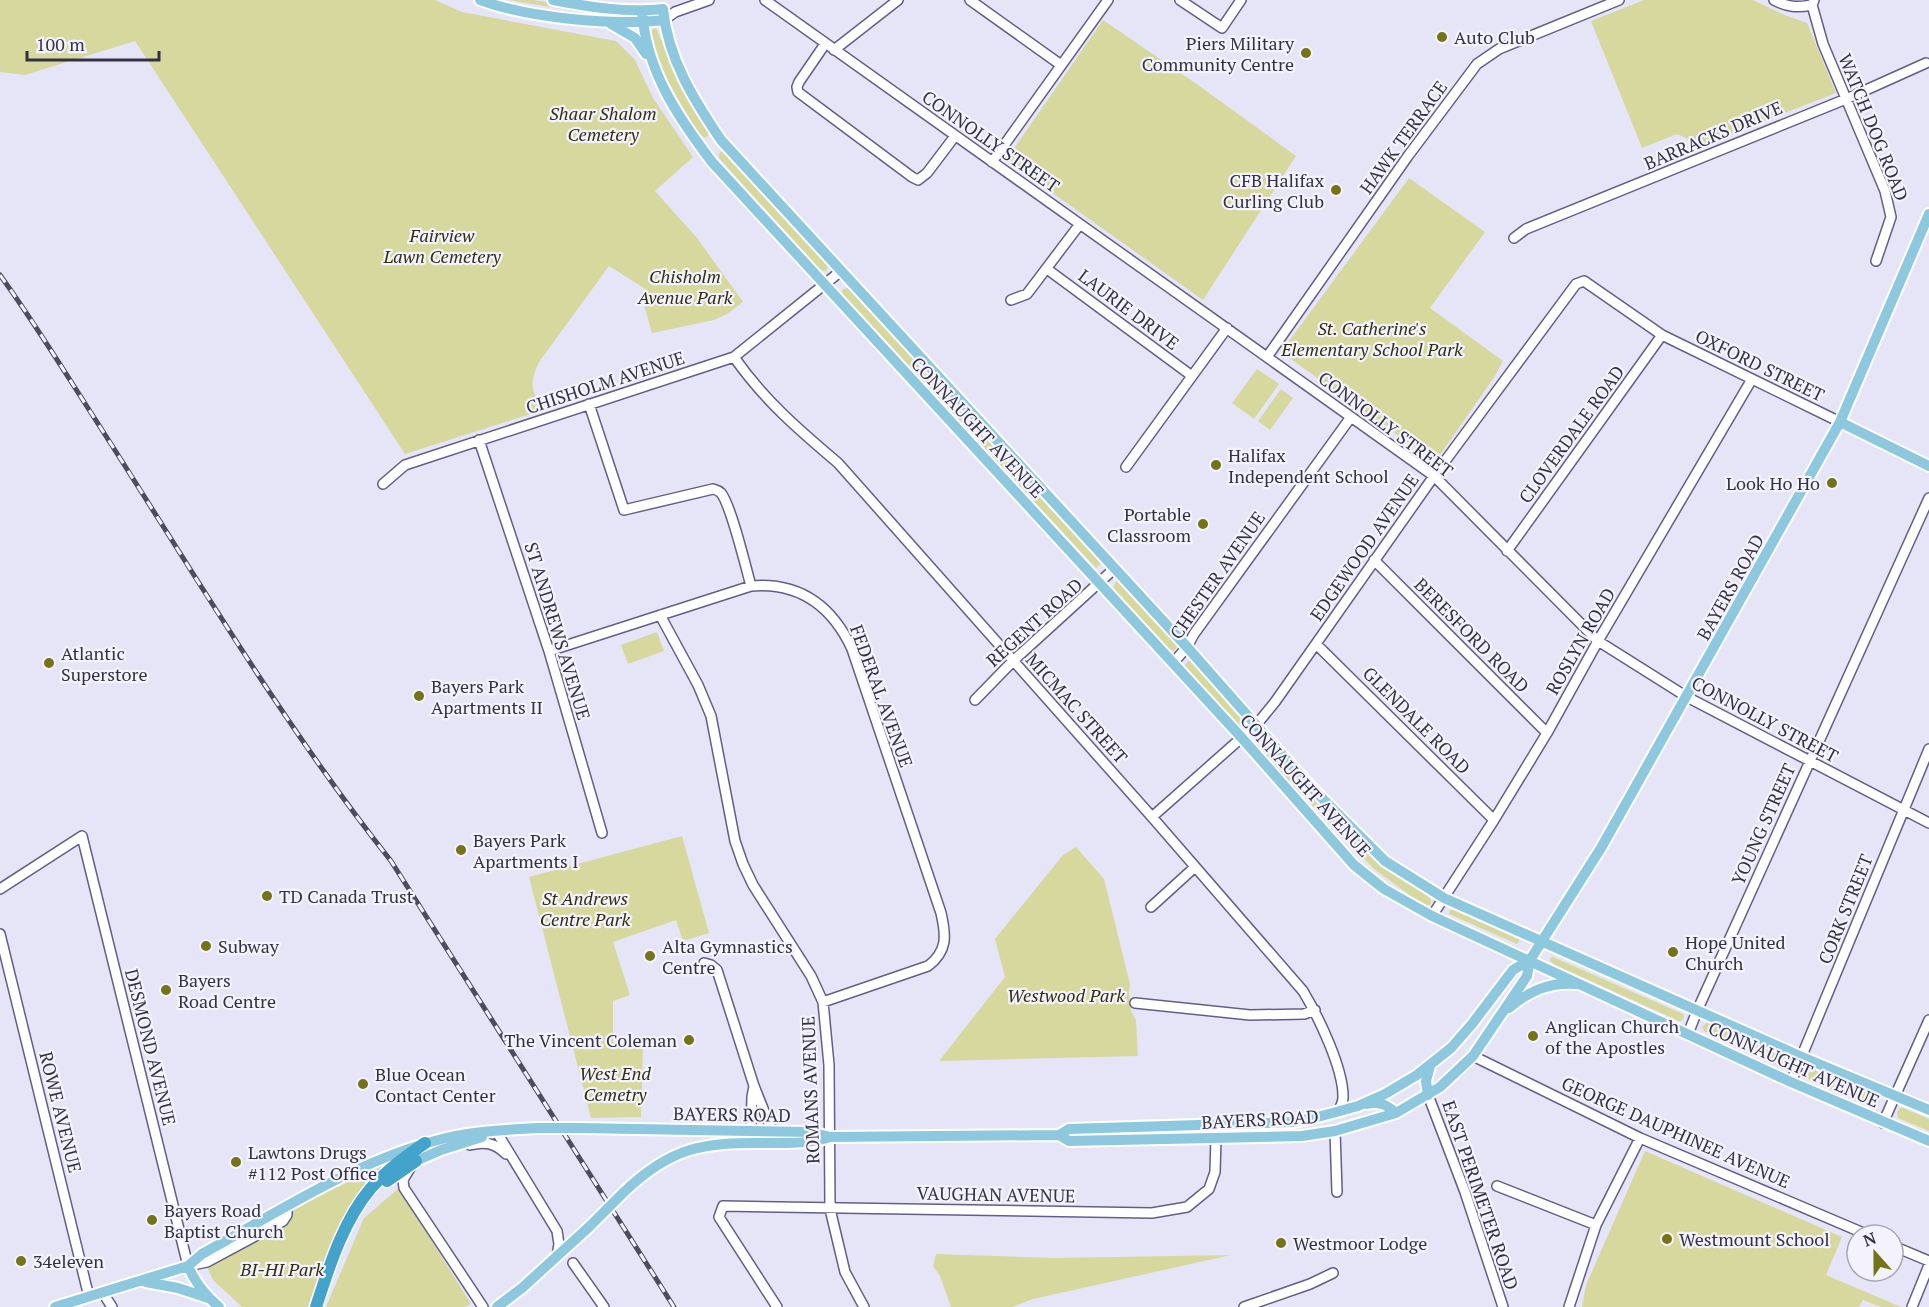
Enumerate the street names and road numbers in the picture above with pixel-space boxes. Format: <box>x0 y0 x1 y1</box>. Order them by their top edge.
street label: WATCH DOG ROAD <box>1833 50 1915 204</box>
street label: HAWK TERRACE <box>1354 76 1452 198</box>
street label: CONNOLLY STREET <box>918 85 1064 197</box>
street label: BARRACKS DRIVE <box>1640 95 1786 175</box>
street label: LAURIE DRIVE <box>1074 263 1184 355</box>
street label: OXFORD STREET <box>1691 323 1829 407</box>
street label: CHISHOLM AVENUE <box>523 345 687 419</box>
street label: CONNAUGHT AVENUE <box>906 351 1050 503</box>
street label: CLOVERDALE ROAD <box>1513 360 1629 508</box>
street label: CONNOLLY STREET <box>1314 366 1458 482</box>
street label: EDGEWOOD AVENUE <box>1304 469 1424 625</box>
street label: CHESTER AVENUE <box>1164 506 1270 644</box>
street label: BAYERS ROAD <box>1691 530 1769 644</box>
street label: ST ANDREWS AVENUE <box>520 539 596 723</box>
street label: REGENT ROAD <box>981 572 1087 672</box>
street label: BERESFORD ROAD <box>1409 572 1535 698</box>
street label: ROSLYN ROAD <box>1540 583 1620 699</box>
street label: FEDERAL AVENUE <box>845 621 919 771</box>
street label: MICMAC STREET <box>1021 648 1133 768</box>
street label: GLENDALE ROAD <box>1358 661 1476 779</box>
street label: CONNOLLY STREET <box>1688 670 1842 768</box>
street label: CONNAUGHT AVENUE <box>1235 708 1377 862</box>
street label: YOUNG STREET <box>1725 759 1801 889</box>
street label: CORK STREET <box>1812 851 1878 967</box>
street label: DESMOND AVENUE <box>120 966 182 1128</box>
street label: CONNAUGHT AVENUE <box>1705 1015 1883 1113</box>
street label: ROMANS AVENUE <box>795 1016 825 1164</box>
street label: ROWE AVENUE <box>34 1049 88 1175</box>
street label: GEORGE DAUPHINEE AVENUE <box>1558 1071 1794 1193</box>
street label: EAST PERIMETER ROAD <box>1437 1097 1525 1293</box>
street label: BAYERS ROAD <box>673 1101 791 1127</box>
street label: BAYERS ROAD <box>1201 1104 1319 1134</box>
street label: VAUGHAN AVENUE <box>916 1181 1076 1207</box>

